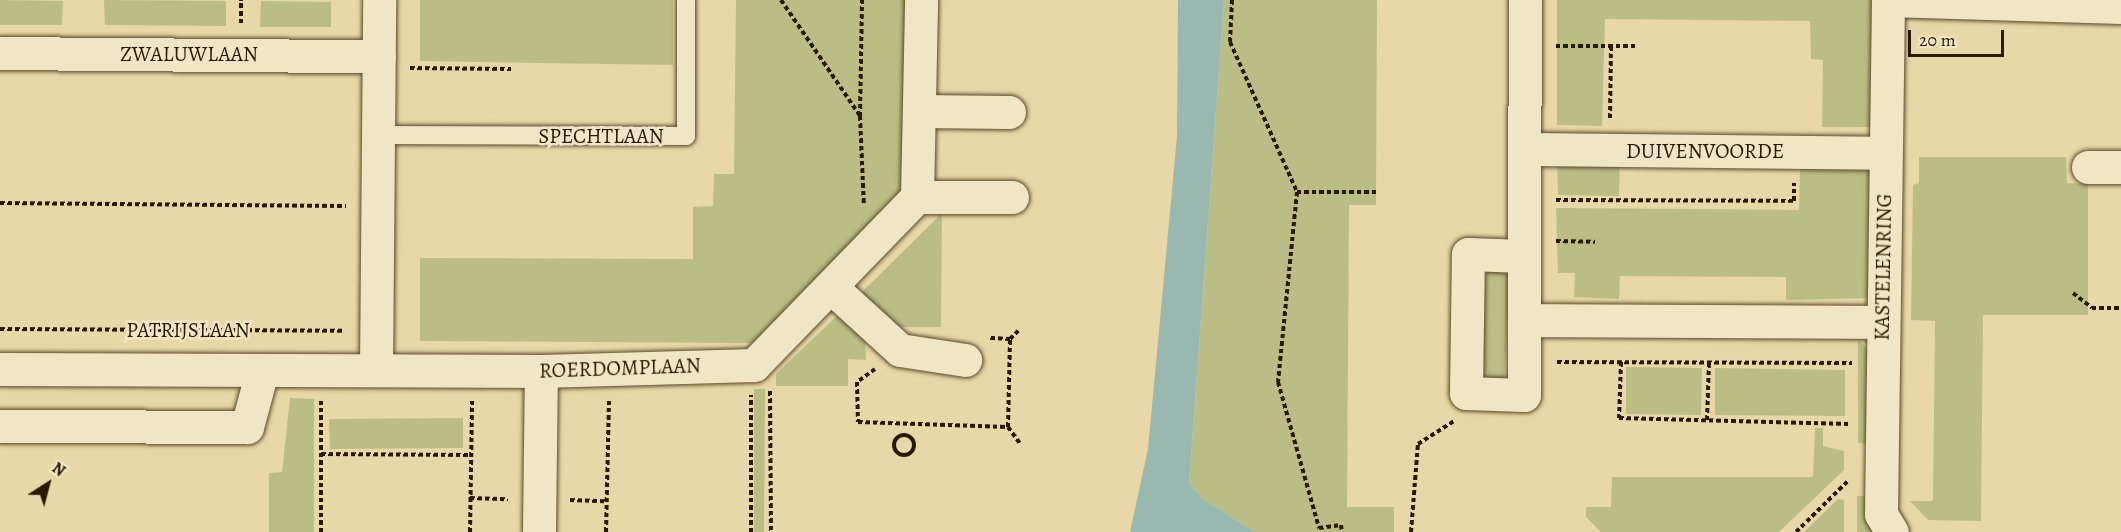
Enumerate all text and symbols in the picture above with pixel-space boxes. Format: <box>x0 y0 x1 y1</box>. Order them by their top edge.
scale bar <box>1911 18 2007 56</box>
text: 20 m <box>1919 28 1956 52</box>
street label: ZWALUWLAAN <box>120 41 258 67</box>
street label: SPECHTLAAN <box>538 123 664 149</box>
street label: DUIVENVOORDE <box>1626 138 1784 164</box>
street label: KASTELENRING <box>1869 193 1897 341</box>
street label: PATRIJSLAAN <box>126 317 250 343</box>
street label: ROERDOMPLAAN <box>539 353 701 383</box>
north arrow <box>18 454 78 514</box>
text: N <box>47 457 70 482</box>

